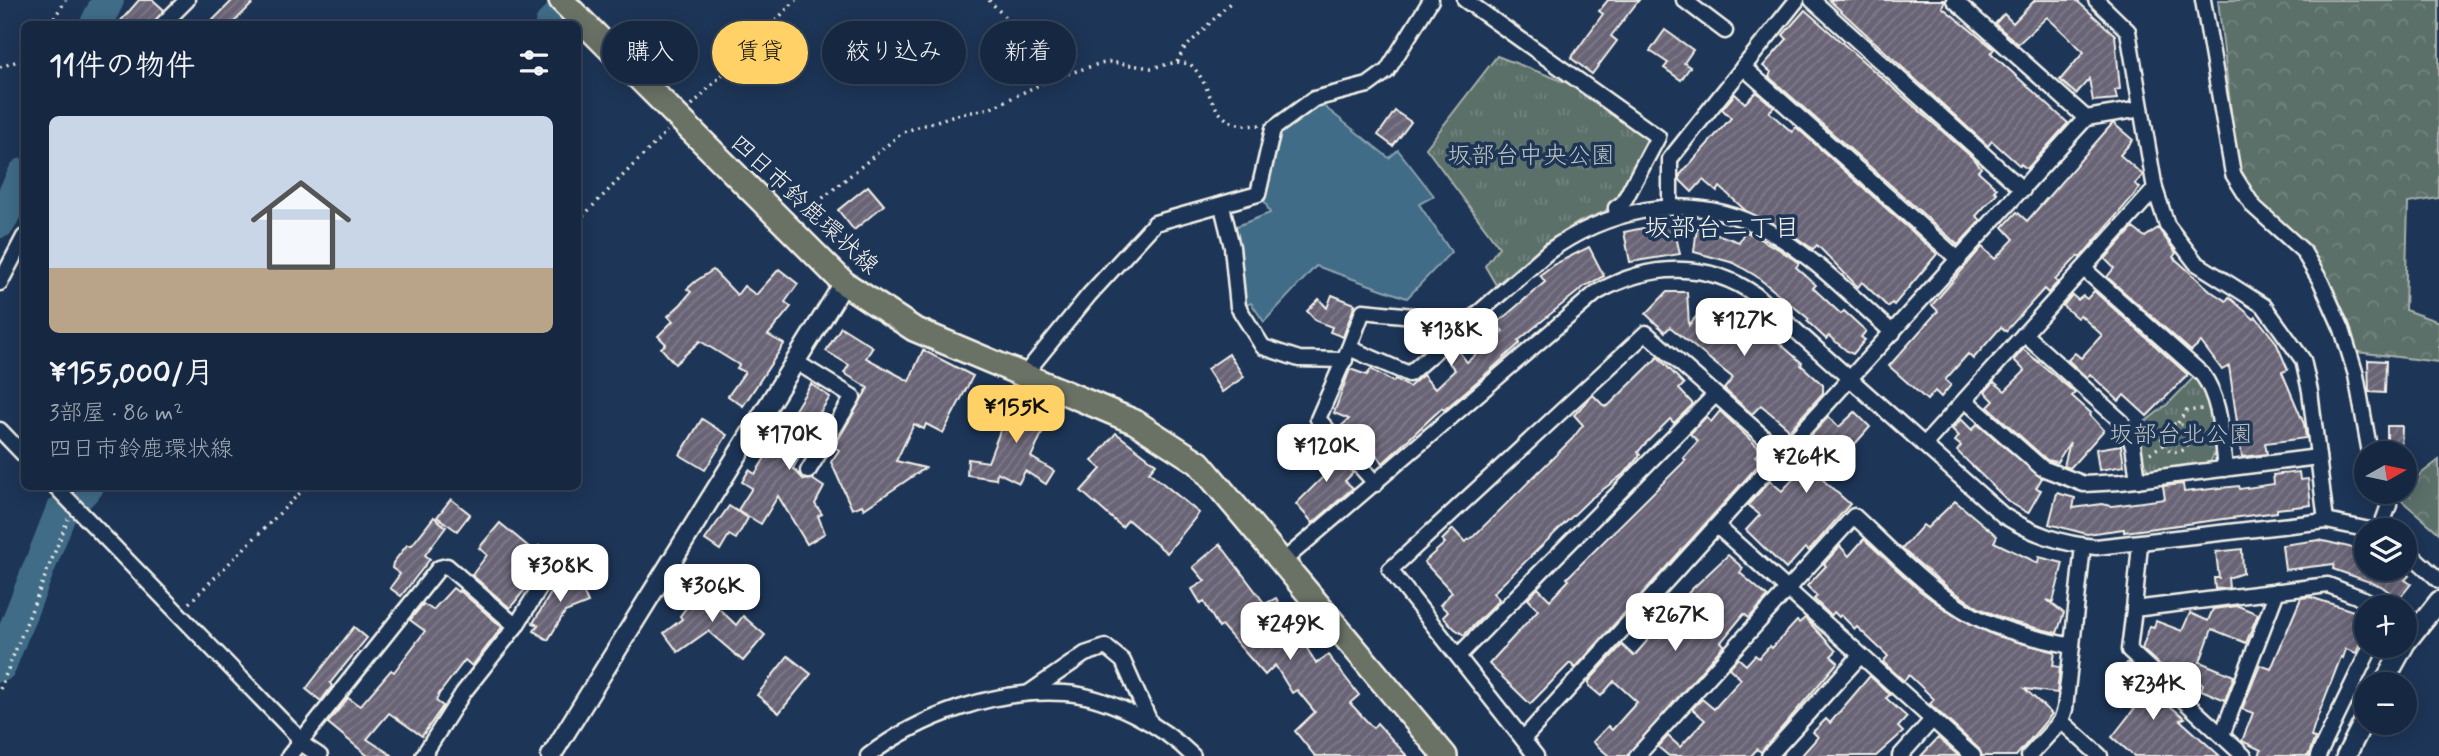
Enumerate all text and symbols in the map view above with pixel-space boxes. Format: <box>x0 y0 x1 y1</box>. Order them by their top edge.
chip: 購入 <box>602 21 698 84</box>
chip: 賃貸 <box>712 21 808 84</box>
chip: 絞り込み <box>822 21 966 84</box>
chip: 新着 <box>980 21 1076 84</box>
icon: filters <box>515 44 553 82</box>
text: 11件の物件 <box>49 47 195 86</box>
street label: 四日市鈴鹿環状線 <box>723 128 885 282</box>
park label: 坂部台中央公園 <box>1447 141 1615 172</box>
icon: home <box>238 162 364 288</box>
district label: 坂部台二丁目 <box>1644 212 1800 246</box>
pin: ¥127K <box>1695 298 1793 358</box>
text: ¥127K <box>1712 306 1776 336</box>
pin: ¥138K <box>1402 308 1500 368</box>
text: ¥138K <box>1420 316 1482 346</box>
text: ¥155,000/月 <box>49 354 214 393</box>
pin: ¥155K <box>967 386 1065 445</box>
text: ¥155K <box>984 393 1048 423</box>
text: 3部屋 · 86 m² <box>49 399 183 429</box>
pin: ¥170K <box>740 412 838 472</box>
text: ¥170K <box>756 420 822 450</box>
park label: 坂部台北公園 <box>2109 420 2253 451</box>
pin: ¥120K <box>1277 424 1375 484</box>
text: ¥120K <box>1293 432 1359 462</box>
text: 四日市鈴鹿環状線 <box>49 435 233 465</box>
pin: ¥264K <box>1757 435 1855 495</box>
north arrow <box>2354 441 2417 504</box>
map controls <box>2354 441 2417 735</box>
text: ¥264K <box>1772 443 1840 473</box>
button: layers <box>2354 518 2417 581</box>
pin: ¥308K <box>511 544 609 604</box>
text: ¥308K <box>527 552 593 582</box>
pin: ¥306K <box>663 564 761 624</box>
text: ¥306K <box>680 572 744 602</box>
pin: ¥267K <box>1626 594 1724 653</box>
button: + <box>2354 595 2417 658</box>
text: ¥267K <box>1642 601 1708 631</box>
pin: ¥249K <box>1241 602 1339 662</box>
text: ¥249K <box>1257 610 1323 640</box>
pin: ¥234K <box>2104 662 2202 722</box>
text: ¥234K <box>2121 670 2185 700</box>
button: − <box>2354 672 2417 735</box>

